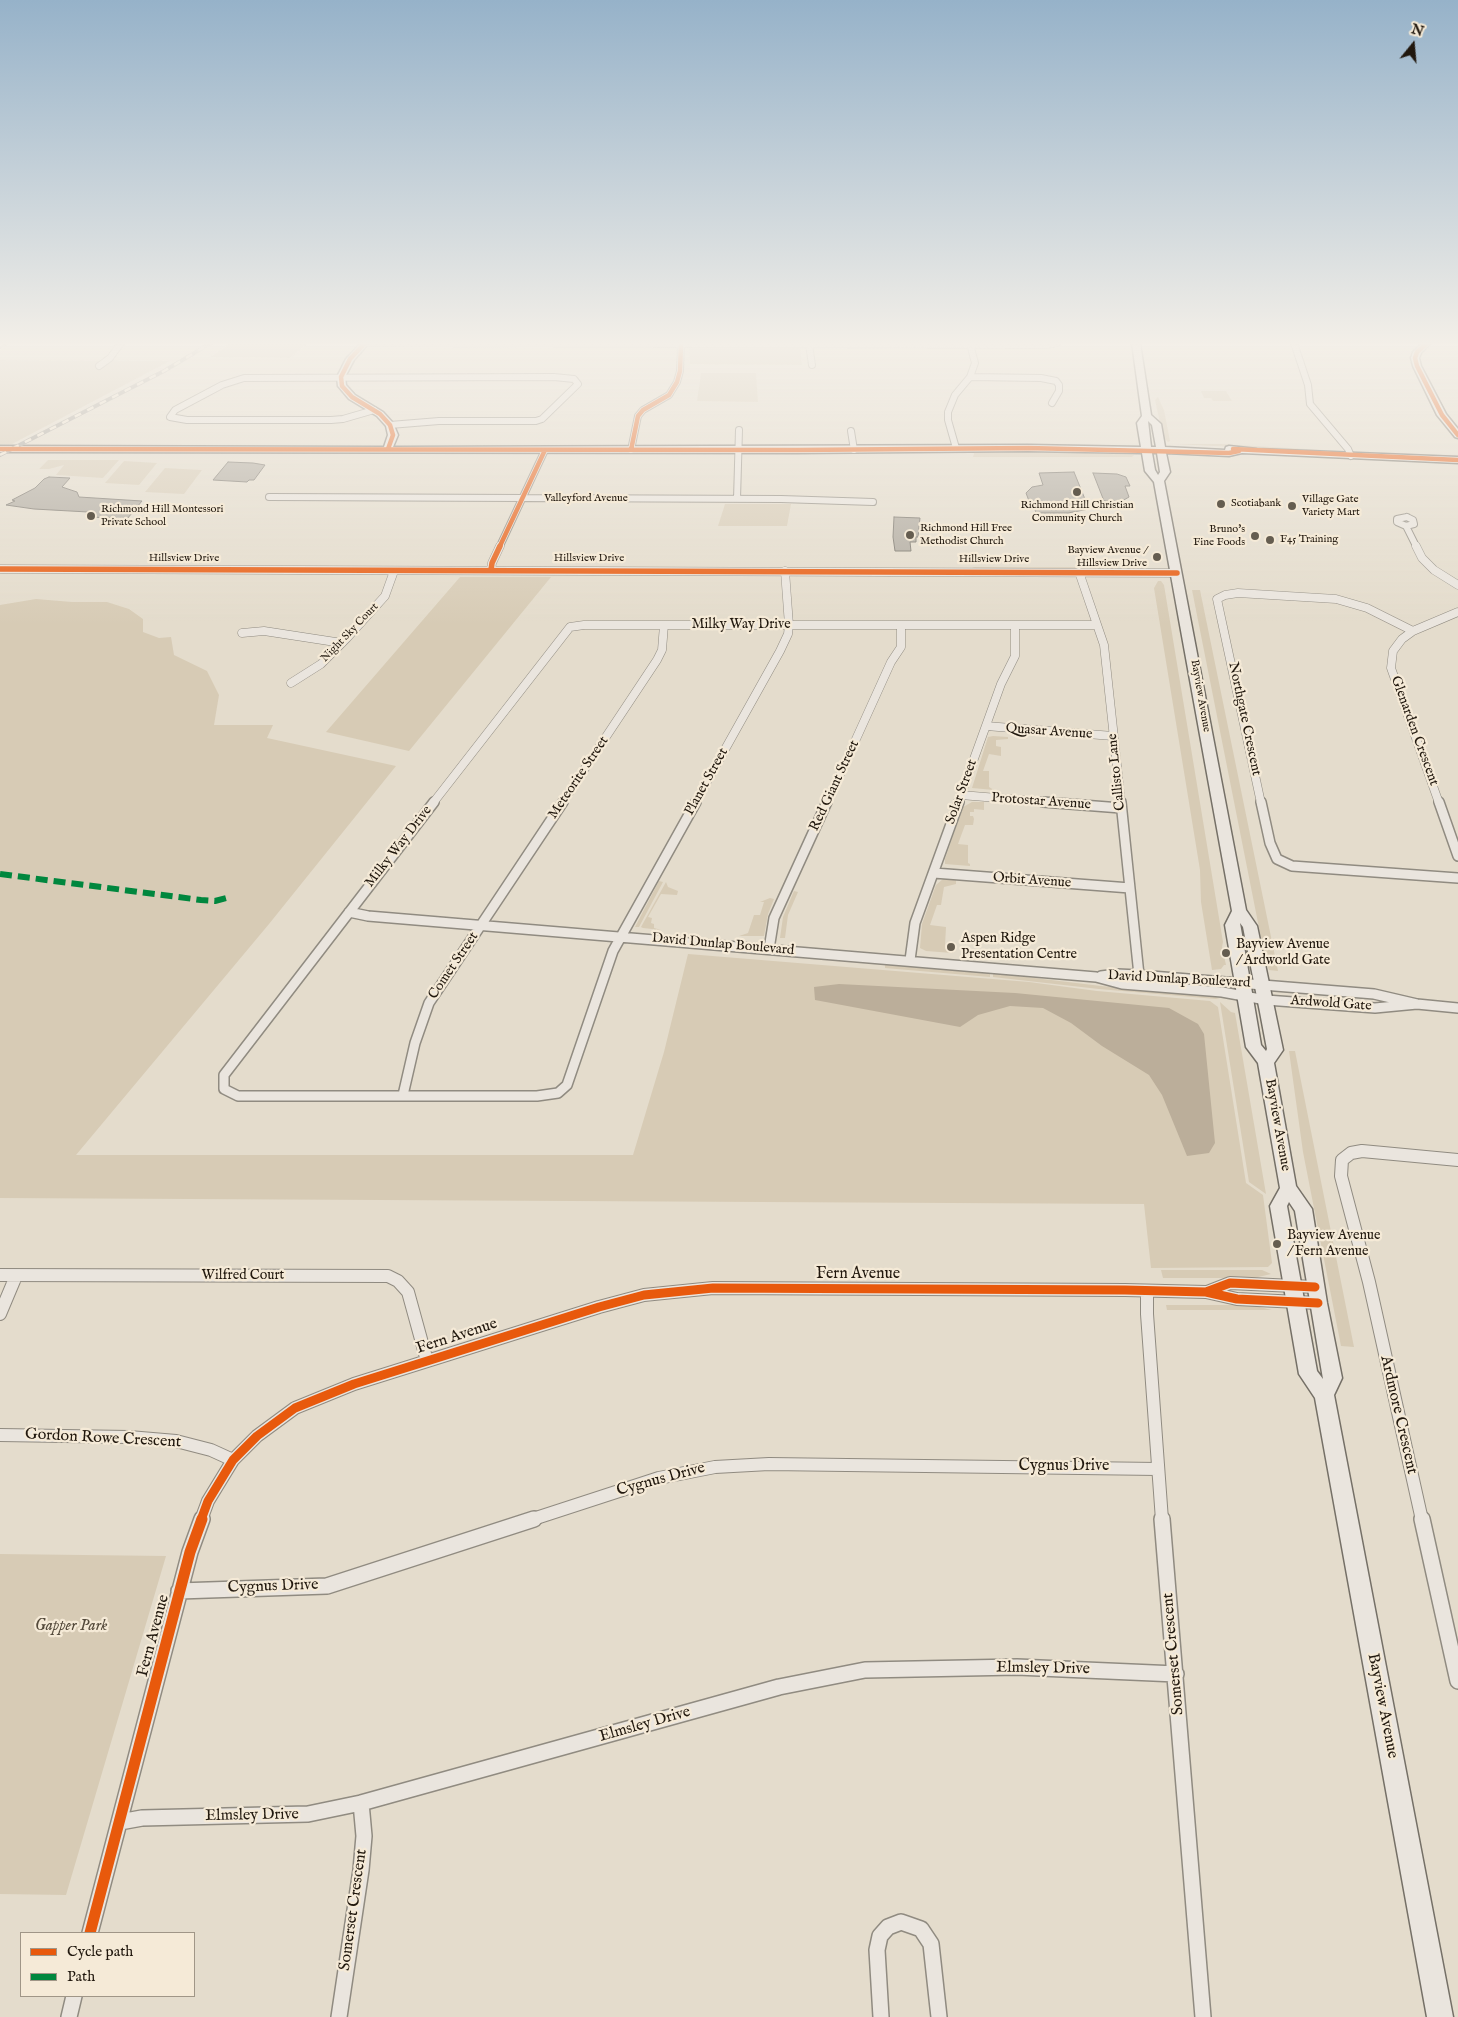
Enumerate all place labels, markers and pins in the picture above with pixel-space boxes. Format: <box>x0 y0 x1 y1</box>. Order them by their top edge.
marker: Richmond Hill Christian Community Church <box>1071 486 1083 498</box>
place label: Village Gate Variety Mart <box>1302 493 1360 519</box>
place label: Scotiabank <box>1231 497 1281 511</box>
marker: Scotiabank <box>1215 498 1227 510</box>
place label: Richmond Hill Christian Community Church <box>1021 499 1133 525</box>
marker: Village Gate Variety Mart <box>1286 500 1298 512</box>
place label: Richmond Hill Montessori Private School <box>101 503 223 529</box>
marker: Richmond Hill Montessori Private School <box>85 510 97 522</box>
place label: Richmond Hill Free Methodist Church <box>920 522 1012 548</box>
place label: Bruno's Fine Foods <box>1193 523 1245 549</box>
marker: Richmond Hill Free Methodist Church <box>904 529 916 541</box>
marker: Bruno's Fine Foods <box>1249 530 1261 542</box>
place label: F45 Training <box>1280 533 1338 547</box>
marker: F45 Training <box>1264 534 1276 546</box>
place label: Bayview Avenue / Hillsview Drive <box>1067 544 1147 570</box>
marker: Bayview Avenue / Hillsview Drive <box>1151 551 1163 563</box>
place label: Aspen Ridge Presentation Centre <box>961 931 1077 964</box>
place label: Bayview Avenue / Ardworld Gate <box>1236 937 1330 970</box>
marker: Aspen Ridge Presentation Centre <box>945 941 957 953</box>
marker: Bayview Avenue / Ardworld Gate <box>1220 947 1232 959</box>
place label: Bayview Avenue / Fern Avenue <box>1287 1228 1380 1260</box>
marker: Bayview Avenue / Fern Avenue <box>1271 1238 1283 1250</box>

